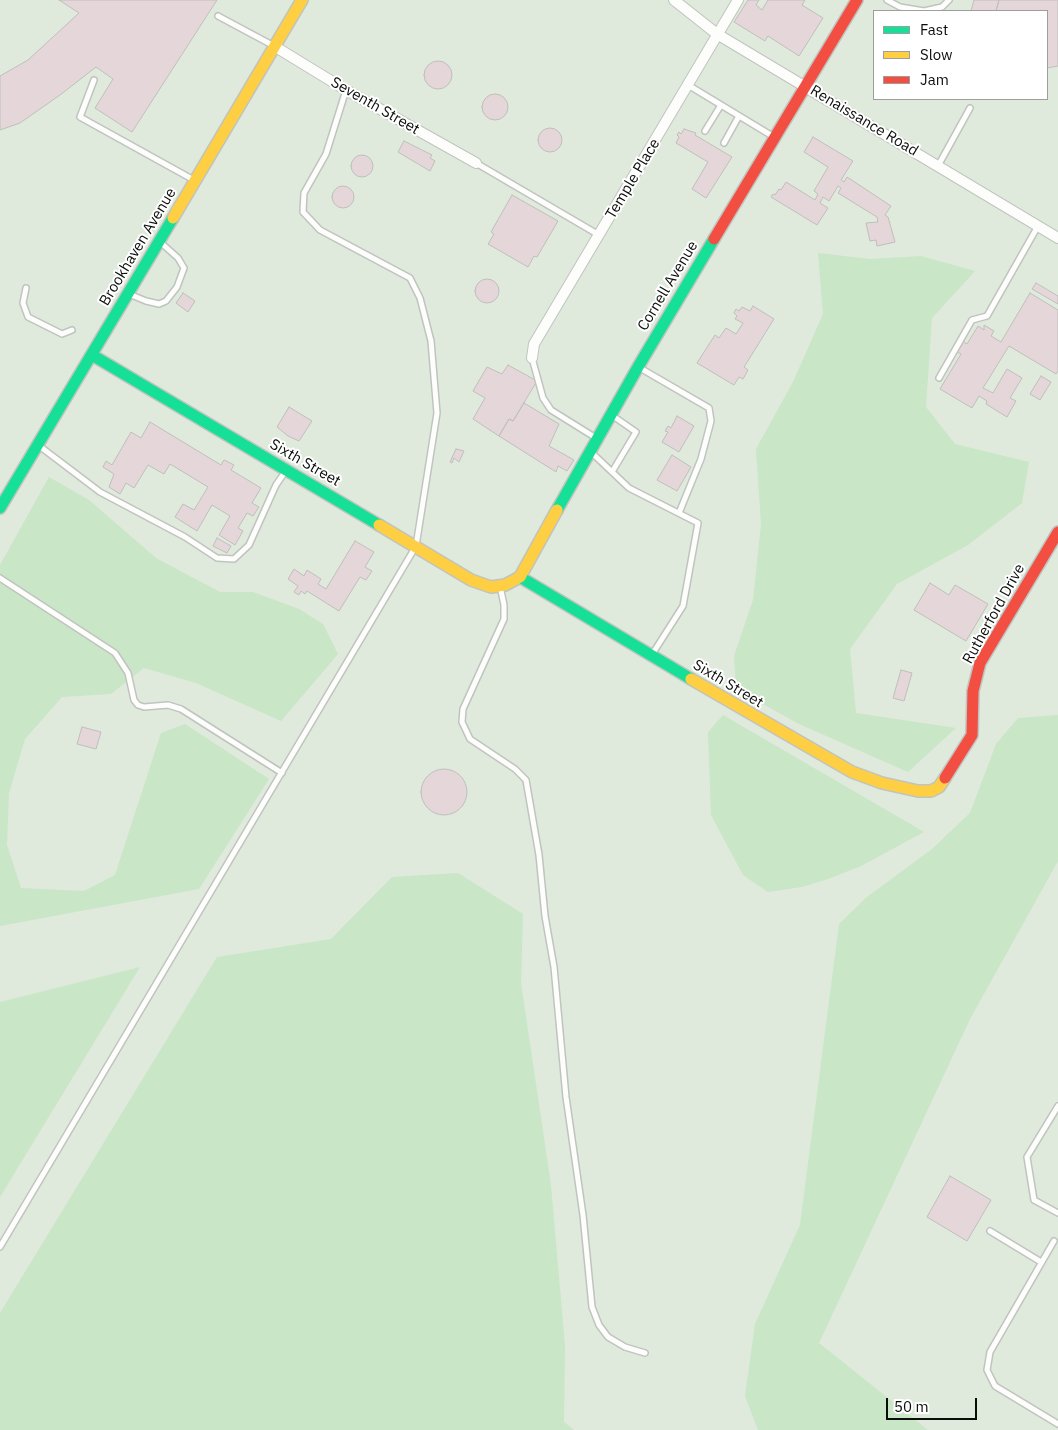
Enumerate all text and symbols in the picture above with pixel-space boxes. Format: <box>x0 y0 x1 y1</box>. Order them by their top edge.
legend <box>873 10 1048 100</box>
text: Fast <box>920 20 948 39</box>
text: Slow <box>920 45 953 64</box>
text: Jam <box>920 70 949 89</box>
street label: Seventh Street <box>327 73 423 139</box>
street label: Renaissance Road <box>807 82 921 160</box>
street label: Temple Place <box>602 136 664 222</box>
street label: Brookhaven Avenue <box>96 185 180 309</box>
street label: Cornell Avenue <box>634 238 702 334</box>
street label: Sixth Street <box>266 436 344 490</box>
street label: Rutherford Drive <box>959 561 1029 667</box>
street label: Sixth Street <box>690 656 766 712</box>
scale bar <box>888 1388 979 1420</box>
text: 50 m <box>894 1397 929 1416</box>

